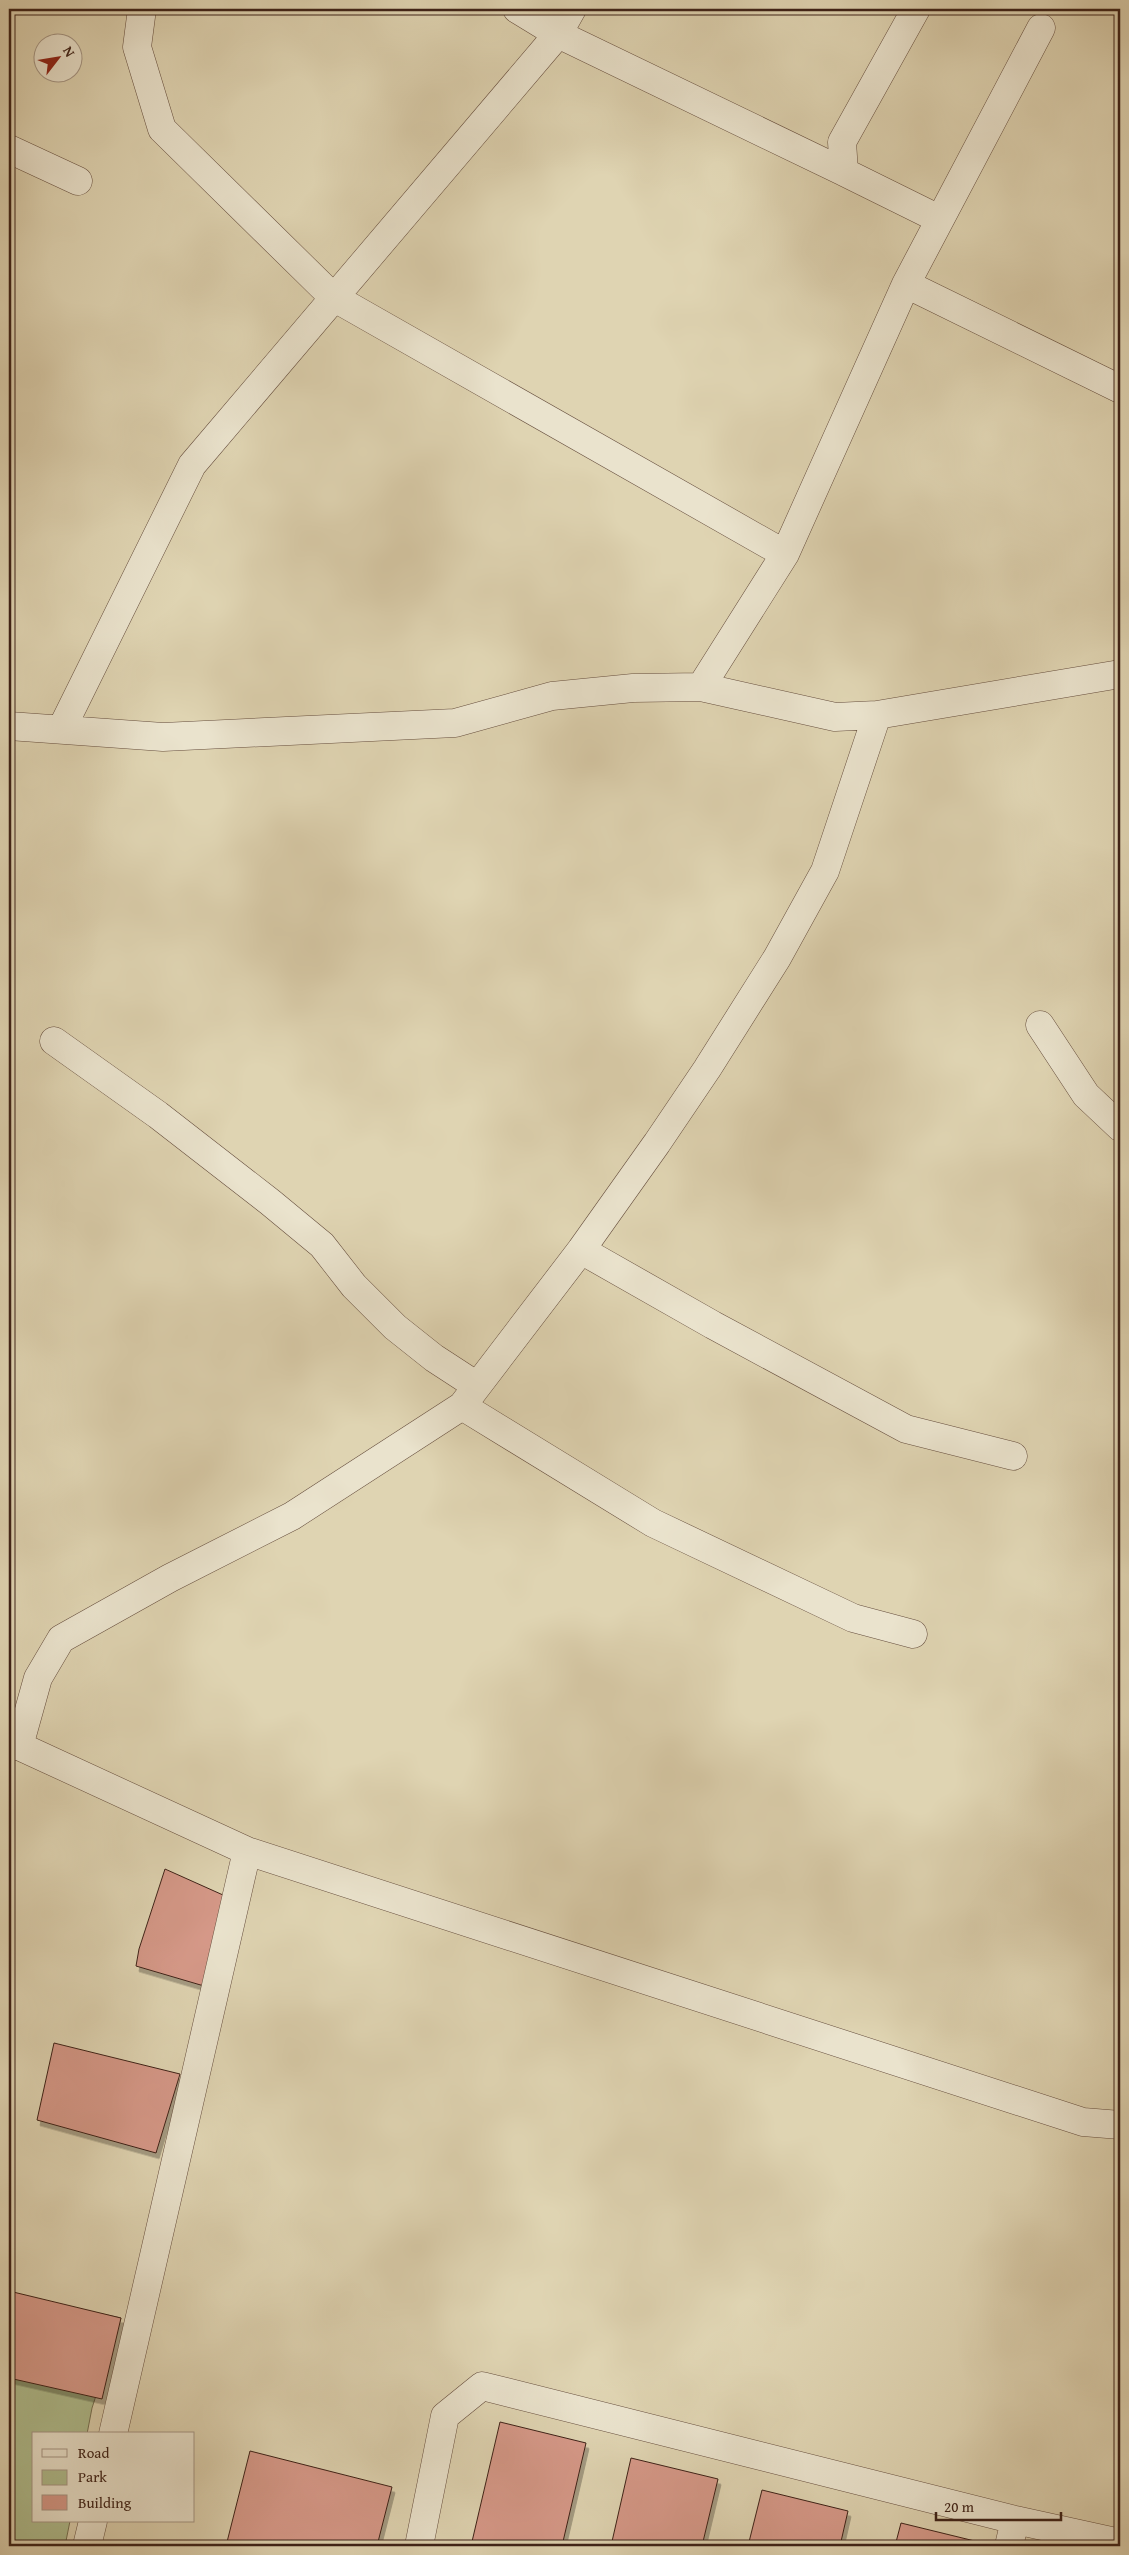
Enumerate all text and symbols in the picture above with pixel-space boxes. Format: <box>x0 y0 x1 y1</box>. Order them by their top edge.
north arrow <box>32 32 82 82</box>
text: N <box>58 42 80 61</box>
legend <box>32 2432 195 2522</box>
text: Road <box>78 2442 109 2463</box>
text: Park <box>78 2466 107 2487</box>
scale bar <box>936 2490 1062 2522</box>
text: Building <box>78 2492 132 2513</box>
text: 20 m <box>944 2496 975 2517</box>

